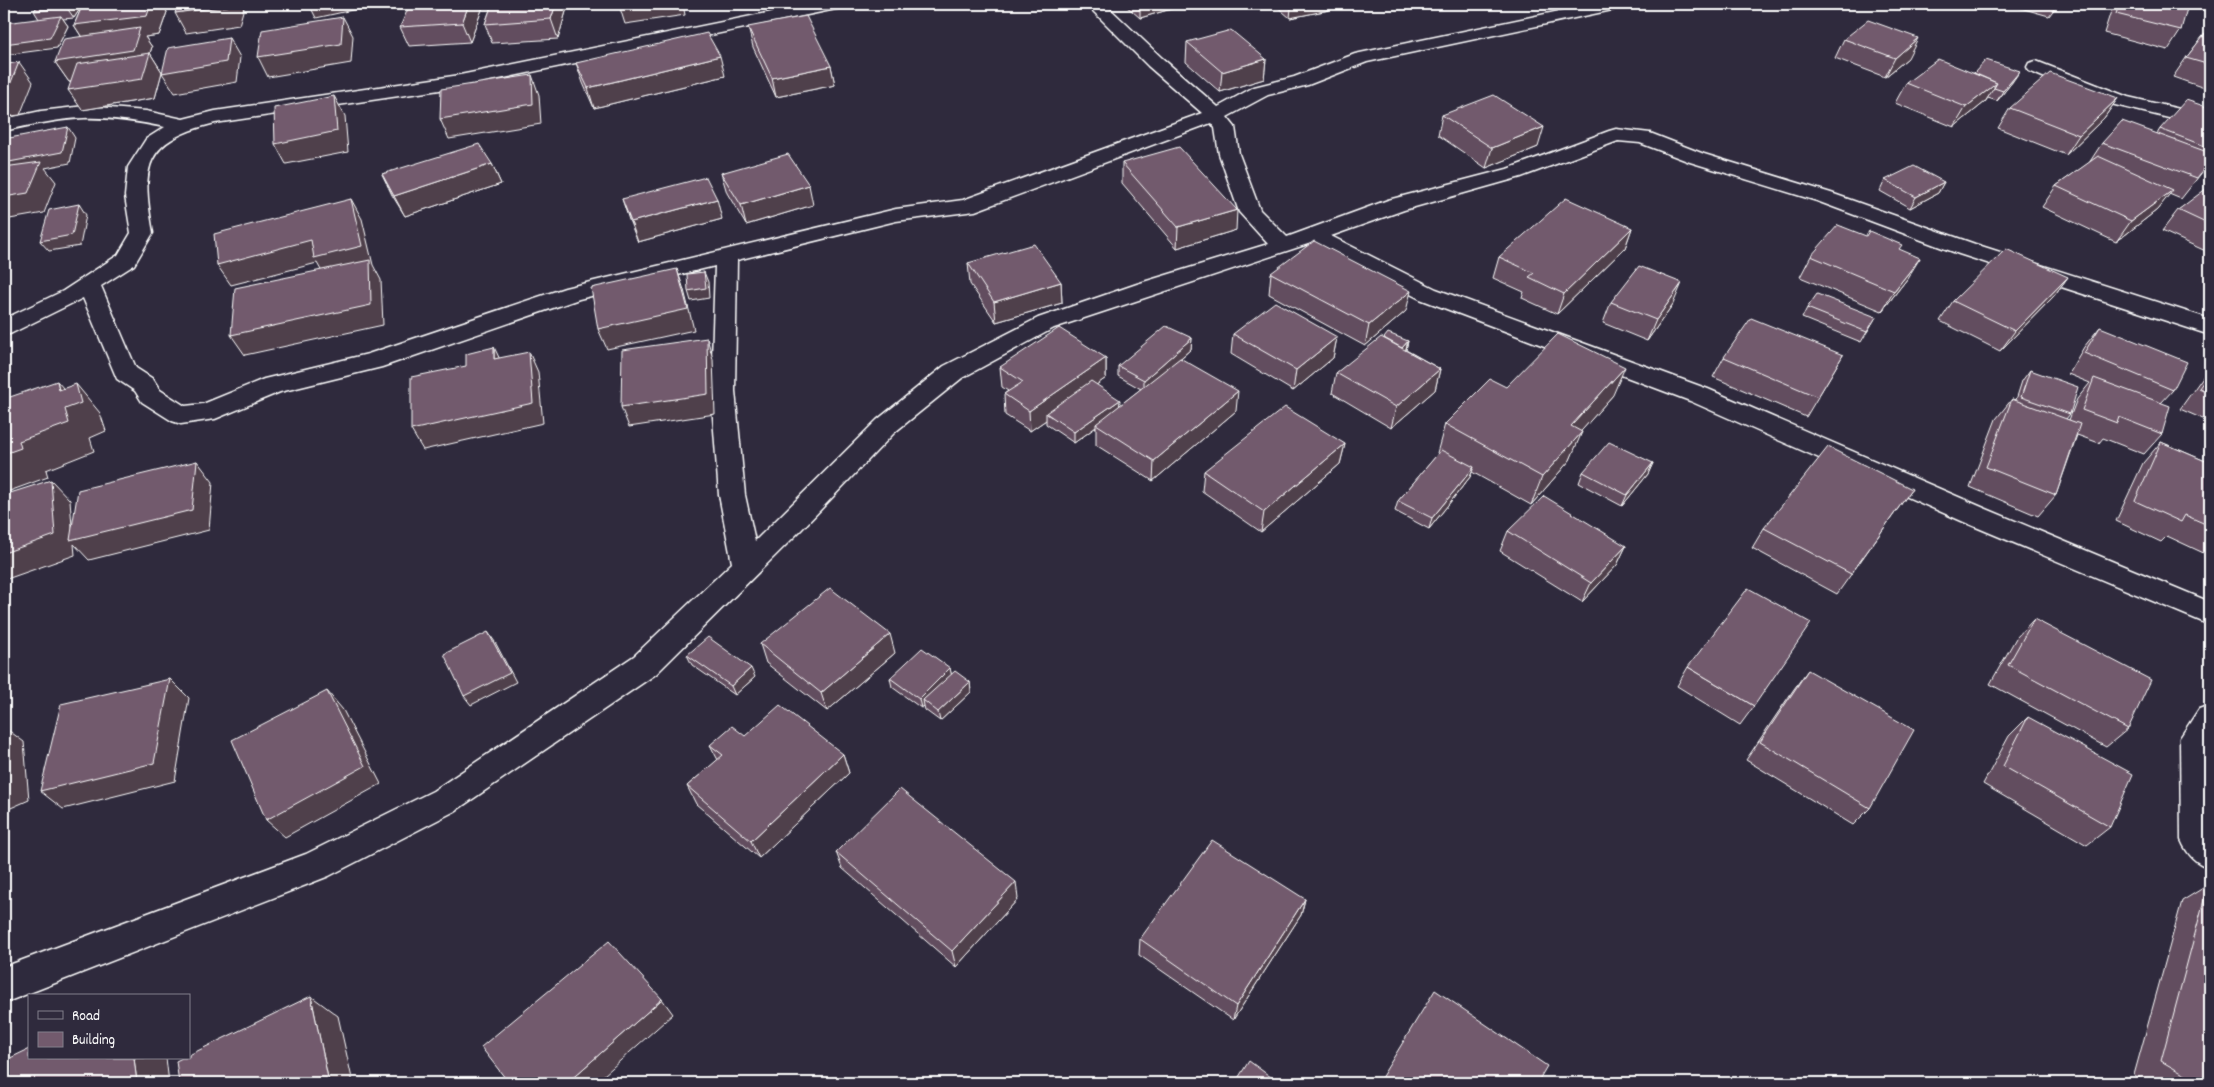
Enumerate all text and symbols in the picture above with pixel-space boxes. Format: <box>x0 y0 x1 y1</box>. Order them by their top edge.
legend <box>28 994 190 1060</box>
text: Road <box>72 1006 100 1028</box>
text: Building <box>72 1030 115 1052</box>

